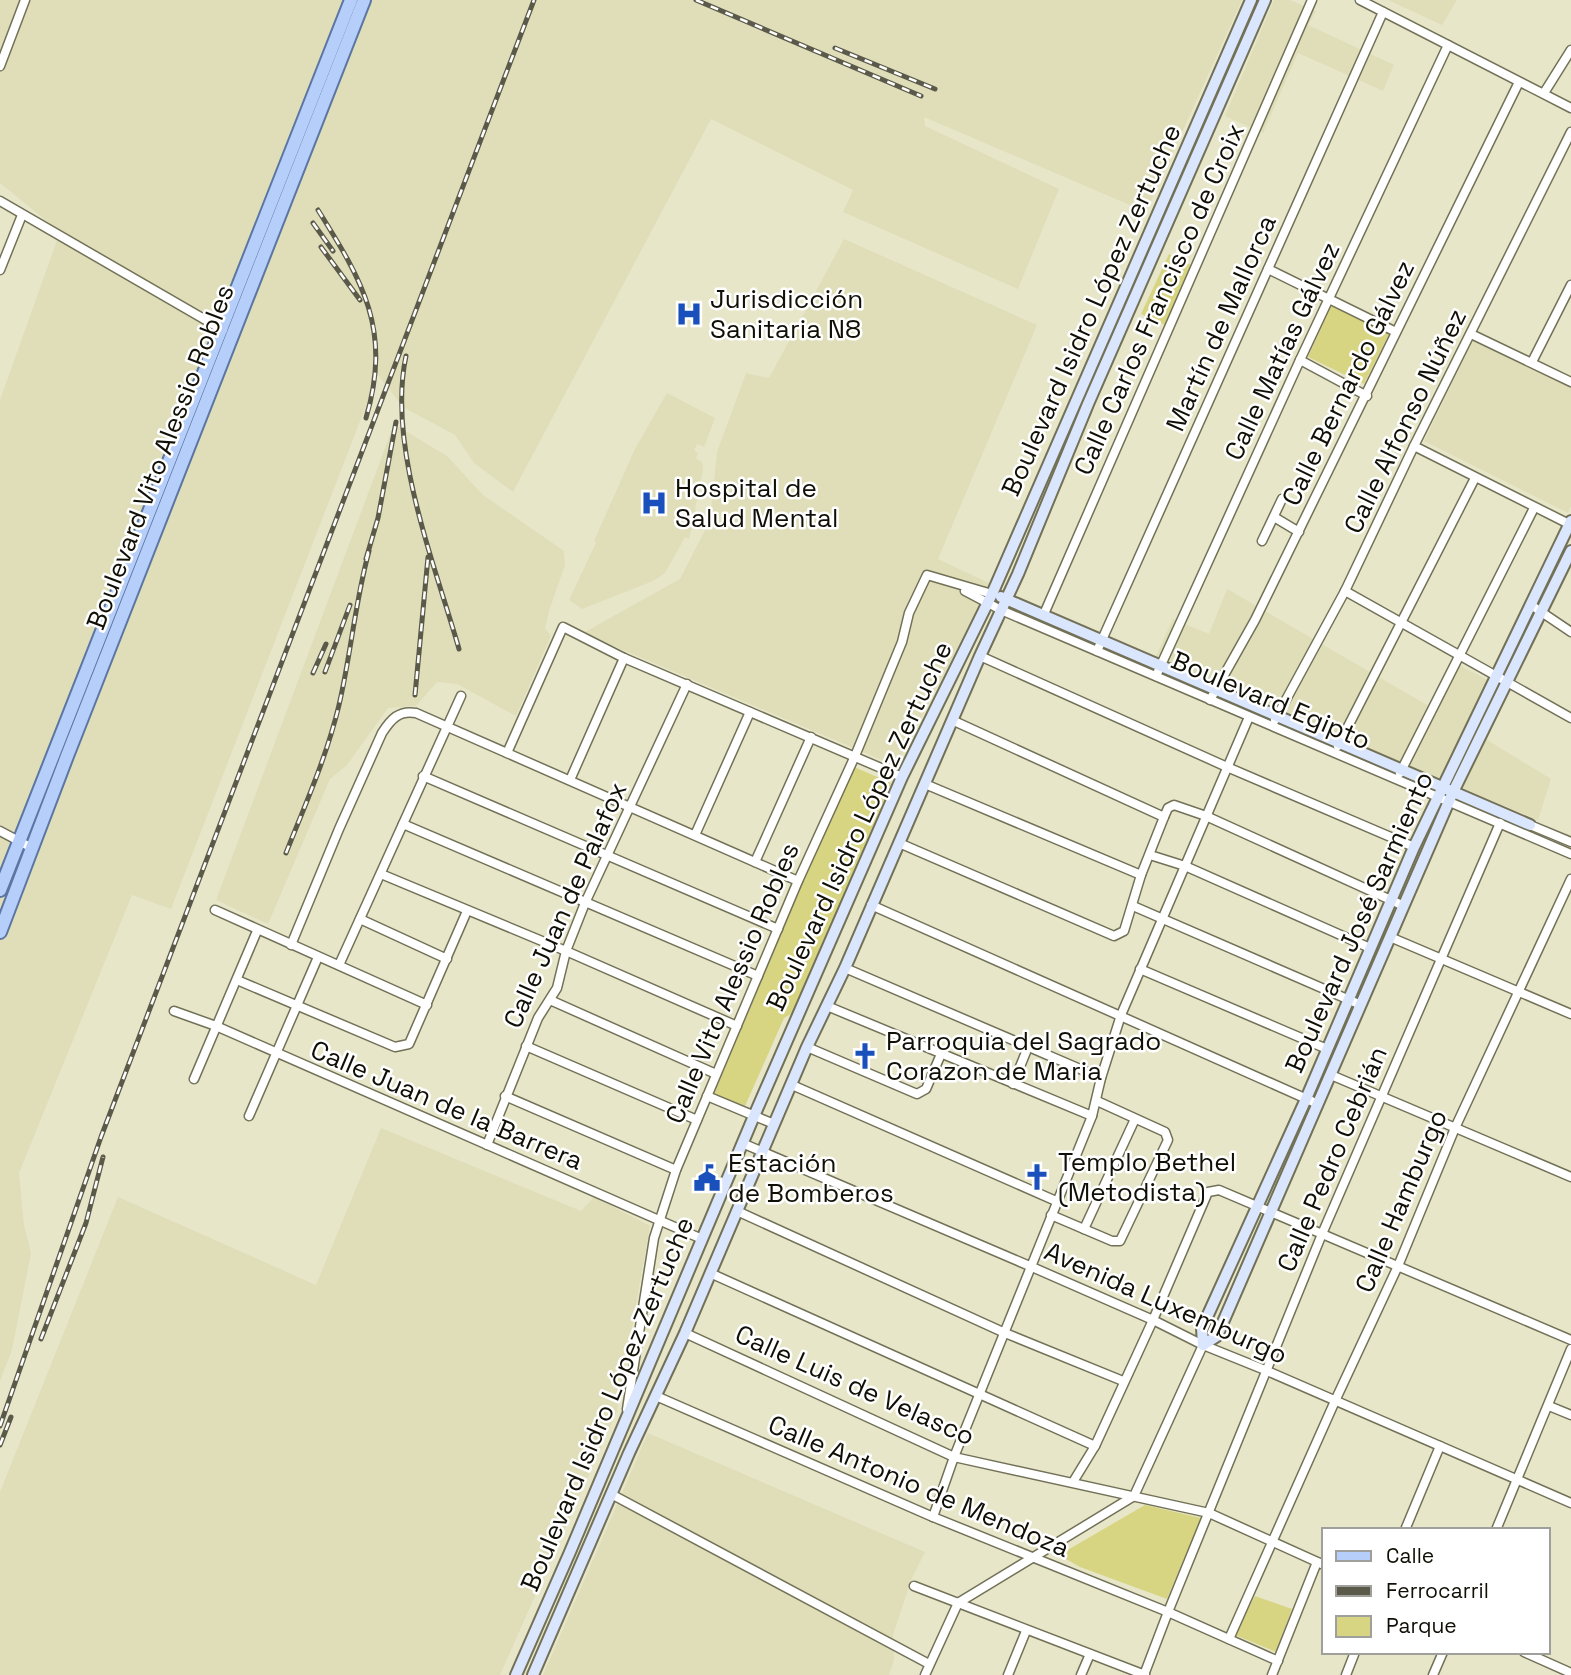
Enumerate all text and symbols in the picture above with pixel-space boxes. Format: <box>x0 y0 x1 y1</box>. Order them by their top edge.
street label: Calle Carlos Francisco de Croix <box>1066 118 1252 480</box>
street label: Boulevard Isidro López Zertuche <box>993 119 1189 501</box>
street label: Martín de Mallorca <box>1158 210 1284 436</box>
street label: Calle Matías Gálvez <box>1216 236 1348 466</box>
street label: Calle Bernardo Gálvez <box>1274 255 1422 511</box>
street label: Boulevard Vito Alessio Robles <box>78 280 242 634</box>
place label: Jurisdicción Sanitaria N8 <box>710 282 863 346</box>
hospital icon: Jurisdicción Sanitaria N8 <box>674 299 704 329</box>
street label: Calle Alfonso Núñez <box>1336 303 1474 539</box>
place label: Hospital de Salud Mental <box>675 471 838 535</box>
hospital icon: Hospital de Salud Mental <box>639 488 669 518</box>
street label: Boulevard Isidro López Zertuche <box>758 636 960 1016</box>
street label: Boulevard Egipto <box>1166 643 1376 757</box>
street label: Boulevard José Sarmiento <box>1277 766 1441 1078</box>
street label: Calle Juan de Palafox <box>495 777 635 1033</box>
street label: Calle Vito Alessio Robles <box>657 837 807 1129</box>
place label: Parroquia del Sagrado Corazon de Maria <box>886 1024 1161 1088</box>
street label: Calle Juan de la Barrera <box>306 1032 588 1178</box>
church icon: Parroquia del Sagrado Corazon de Maria <box>850 1041 880 1071</box>
street label: Calle Pedro Cebrián <box>1269 1041 1395 1277</box>
street label: Calle Hamburgo <box>1347 1104 1455 1298</box>
place label: Templo Bethel (Metodista) <box>1058 1145 1236 1209</box>
place label: Estación de Bomberos <box>728 1146 894 1210</box>
church icon: Templo Bethel (Metodista) <box>1022 1162 1052 1192</box>
public building icon: Estación de Bomberos <box>692 1163 722 1193</box>
street label: Boulevard Isidro López Zertuche <box>513 1212 701 1596</box>
street label: Avenida Luxemburgo <box>1039 1234 1293 1372</box>
street label: Calle Luis de Velasco <box>730 1317 980 1453</box>
street label: Calle Antonio de Mendoza <box>763 1407 1075 1565</box>
legend <box>1322 1528 1550 1654</box>
text: Calle <box>1386 1542 1434 1569</box>
text: Ferrocarril <box>1386 1577 1489 1604</box>
text: Parque <box>1386 1612 1457 1639</box>

